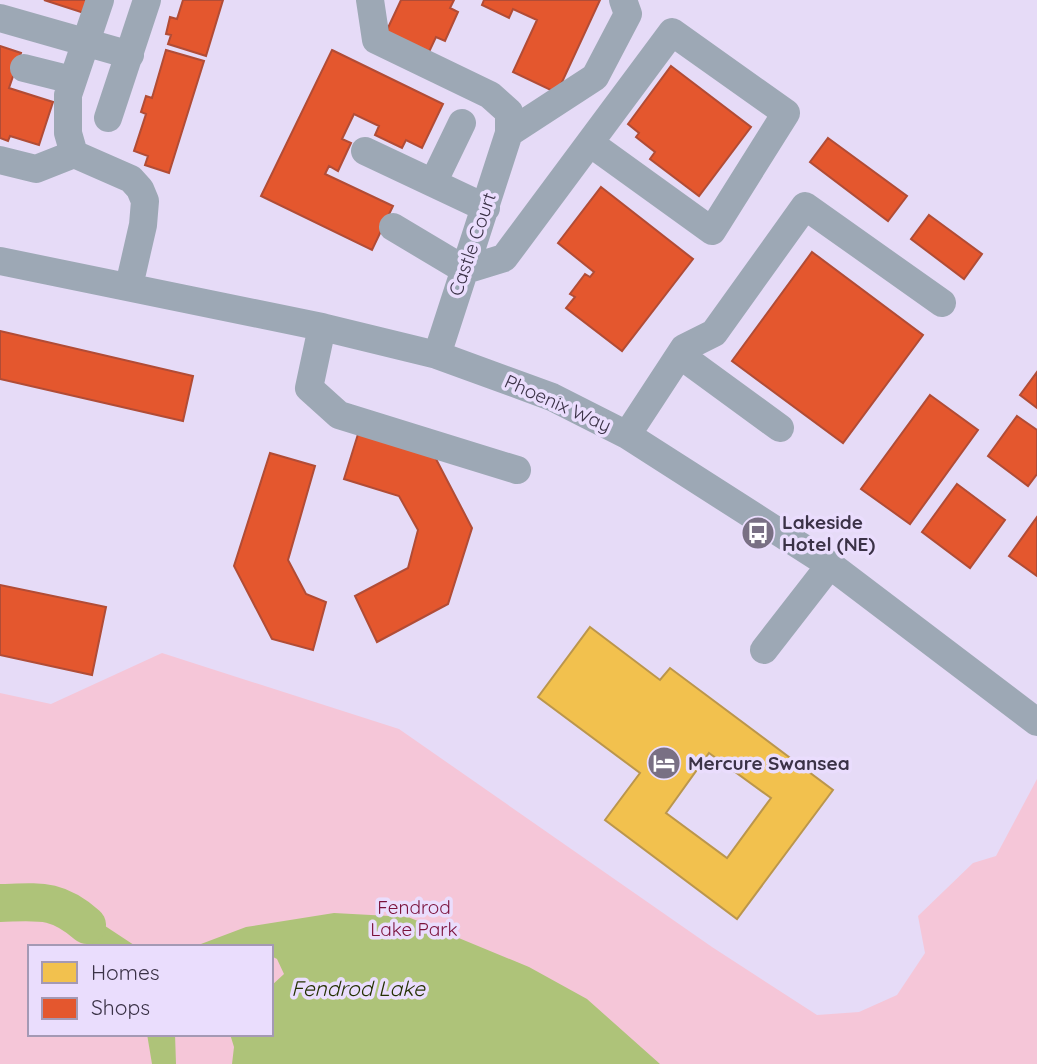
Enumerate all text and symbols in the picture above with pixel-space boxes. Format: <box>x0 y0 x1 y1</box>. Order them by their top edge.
street label: Castle Court <box>443 189 501 299</box>
street label: Phoenix Way <box>501 369 615 437</box>
place label: Lakeside Hotel (NE) <box>782 510 875 556</box>
bus stop icon: Lakeside Hotel (NE) <box>739 514 777 552</box>
hotel icon: Mercure Swansea <box>645 744 683 782</box>
place label: Mercure Swansea <box>688 751 850 775</box>
park label: Fendrod Lake Park <box>370 895 458 941</box>
legend <box>28 945 273 1036</box>
text: Homes <box>91 959 160 985</box>
water label: Fendrod Lake <box>291 975 426 1001</box>
text: Shops <box>91 994 150 1020</box>

